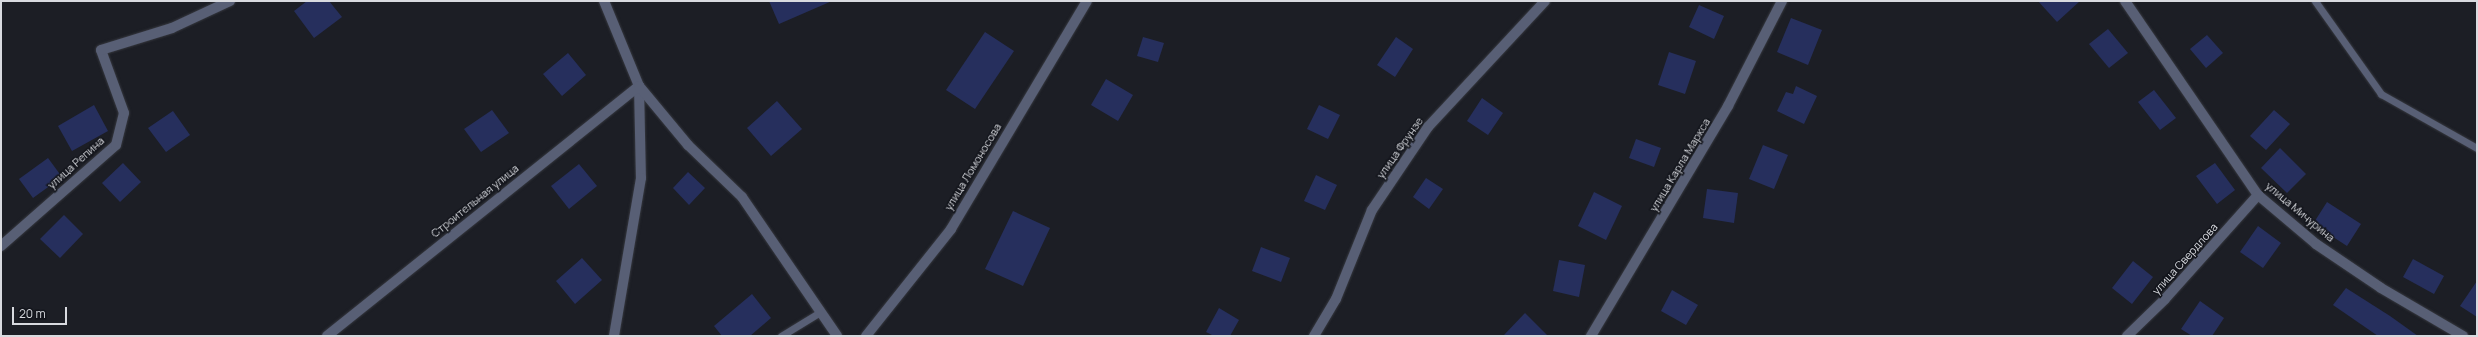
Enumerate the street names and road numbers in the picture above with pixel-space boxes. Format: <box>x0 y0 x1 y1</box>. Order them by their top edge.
street label: улица Фрунзе <box>1374 115 1426 181</box>
street label: улица Карла Маркса <box>1647 116 1713 214</box>
street label: улица Ломоносова <box>942 121 1004 213</box>
street label: улица Репина <box>45 134 107 192</box>
street label: Строительная улица <box>429 162 521 240</box>
street label: улица Мичурина <box>2263 179 2337 245</box>
street label: улица Свердлова <box>2150 221 2220 297</box>

